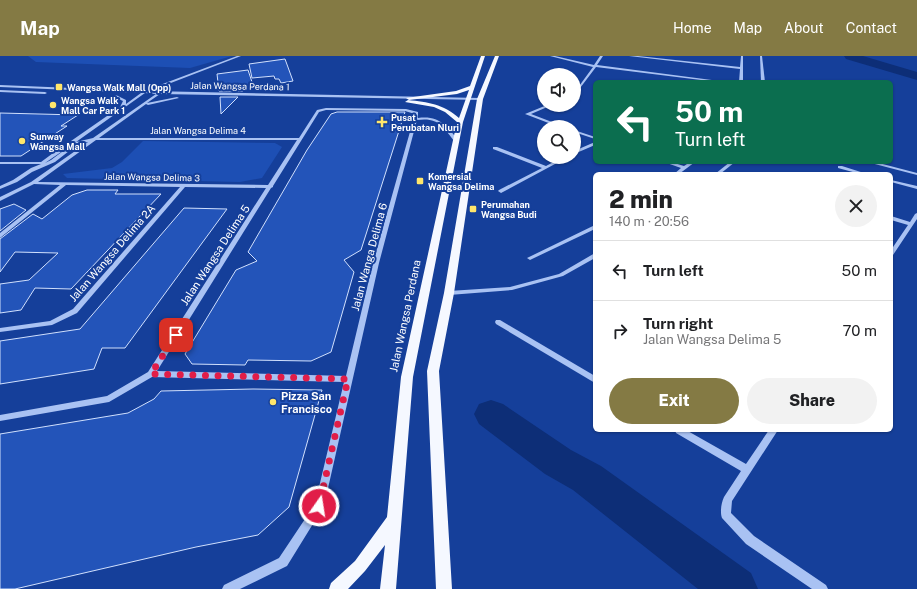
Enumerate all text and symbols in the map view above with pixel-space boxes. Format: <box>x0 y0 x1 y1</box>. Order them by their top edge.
text: Map <box>20 17 60 39</box>
text: Home <box>673 20 712 36</box>
text: Map <box>734 20 762 36</box>
text: About <box>784 20 824 36</box>
text: Contact <box>846 20 897 36</box>
map controls <box>537 68 581 164</box>
button: sound <box>537 68 581 112</box>
street label: Jalan Wangsa Perdana 1 <box>190 80 290 92</box>
marker: Wangsa Walk Mall (Opp) <box>54 82 64 92</box>
place label: Wangsa Walk Mall (Opp) <box>67 82 171 93</box>
place label: Wangsa Walk Mall Car Park 1 <box>61 95 125 116</box>
text: 50 m <box>675 95 743 128</box>
icon: left <box>609 96 661 148</box>
marker: Wangsa Walk Mall Car Park 1 <box>48 100 58 110</box>
place label: Pusat Perubatan Nluri <box>391 112 459 133</box>
marker: Pusat Perubatan Nluri <box>376 116 388 128</box>
button: search <box>537 120 581 164</box>
street label: Jalan Wangsa Delima 4 <box>150 125 246 136</box>
text: Turn left <box>675 129 745 150</box>
place label: Sunway Wangsa Mall <box>30 131 85 152</box>
marker: Sunway Wangsa Mall <box>17 136 27 146</box>
street label: Jalan Wangsa Delima 3 <box>104 171 200 183</box>
place label: Komersial Wangsa Delima <box>428 171 494 192</box>
marker: Komersial Wangsa Delima <box>415 176 425 186</box>
text: 2 min <box>609 185 673 213</box>
button: close <box>835 185 877 227</box>
place label: Perumahan Wangsa Budi <box>481 199 537 220</box>
street label: Jalan Wangsa Delima 2A <box>67 202 157 304</box>
street label: Jalan Wanga Delima 6 <box>349 202 389 312</box>
street label: Jalan Wangsa Delima 5 <box>178 203 252 307</box>
marker: Perumahan Wangsa Budi <box>468 204 478 214</box>
text: 140 m · 20:56 <box>609 214 689 229</box>
street label: Jalan Wangsa Perdana <box>387 259 423 373</box>
icon: left <box>609 260 631 282</box>
text: Turn left <box>643 262 704 279</box>
text: 50 m <box>842 262 877 279</box>
text: Turn right <box>643 315 713 332</box>
pin <box>159 318 193 352</box>
icon: right <box>609 320 631 342</box>
text: 70 m <box>842 322 877 339</box>
icon: arrive <box>165 324 187 346</box>
text: Jalan Wangsa Delima 5 <box>643 332 781 347</box>
button: Exit <box>609 378 739 424</box>
button: Share <box>747 378 877 424</box>
place label: Pizza San Francisco <box>281 390 332 415</box>
marker: Pizza San Francisco <box>268 397 278 407</box>
position arrow <box>298 485 340 527</box>

